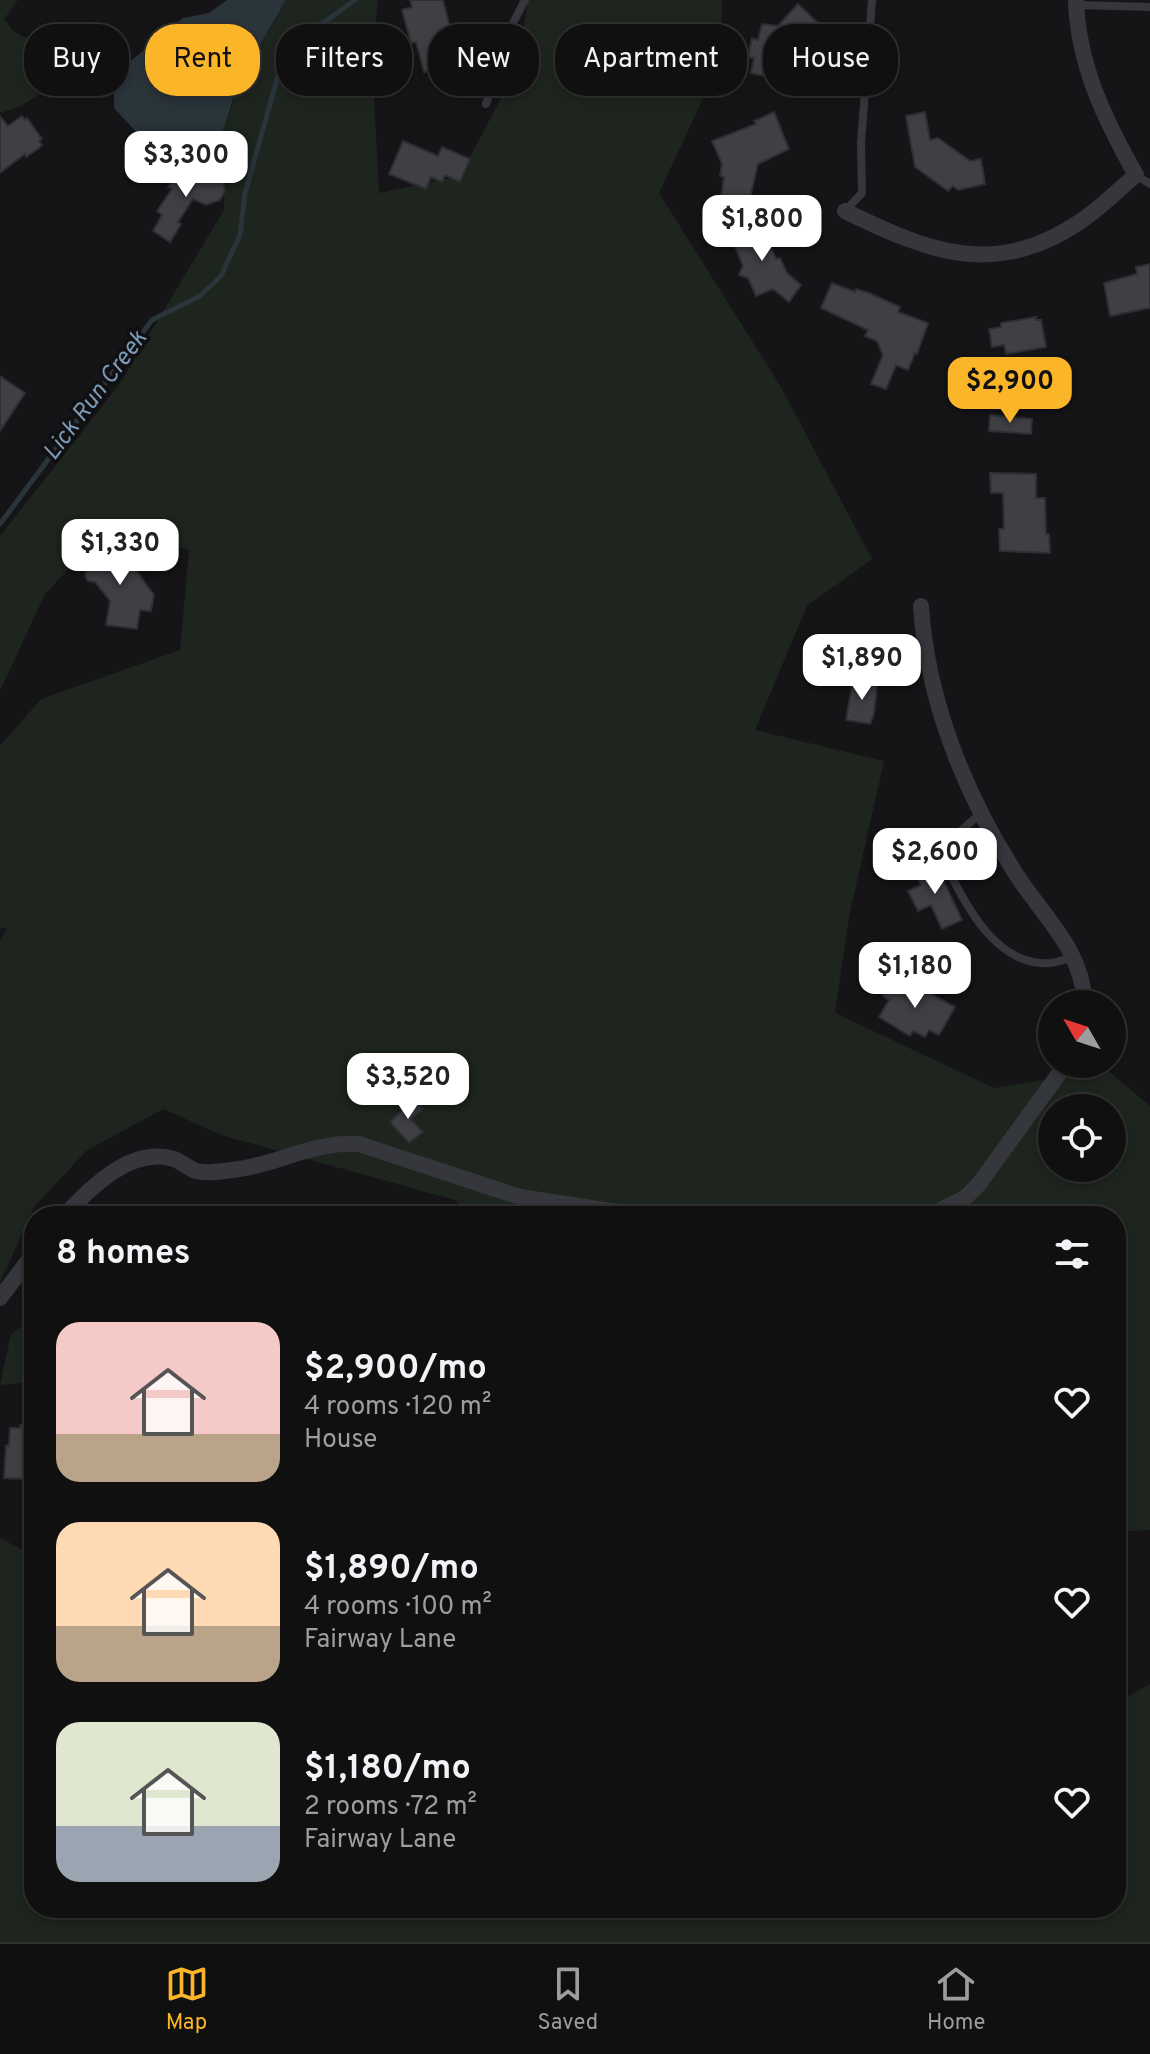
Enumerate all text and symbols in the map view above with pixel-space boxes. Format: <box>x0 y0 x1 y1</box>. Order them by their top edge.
chip: Buy <box>24 24 129 96</box>
chip: Rent <box>145 24 260 96</box>
chip: Filters <box>276 24 412 96</box>
chip: New <box>428 24 539 96</box>
chip: Apartment <box>555 24 747 96</box>
chip: House <box>763 24 898 96</box>
pin: $3,300 <box>121 131 251 199</box>
text: $3,300 <box>143 140 229 173</box>
pin: $1,800 <box>697 195 827 263</box>
text: $1,800 <box>720 204 804 237</box>
water label: Lick Run Creek <box>37 324 155 467</box>
pin: $2,900 <box>945 357 1075 425</box>
text: $2,900 <box>966 366 1054 399</box>
pin: $1,330 <box>55 519 185 587</box>
text: $1,330 <box>80 528 160 561</box>
pin: $1,890 <box>797 634 927 702</box>
text: $1,890 <box>821 643 903 676</box>
pin: $2,600 <box>870 828 1000 896</box>
text: $2,600 <box>891 837 979 870</box>
pin: $1,180 <box>850 942 980 1010</box>
text: $1,180 <box>877 951 953 984</box>
north arrow <box>1038 990 1126 1078</box>
map controls <box>1038 990 1126 1182</box>
pin: $3,520 <box>343 1053 473 1121</box>
text: $3,520 <box>365 1062 451 1095</box>
button: locate <box>1038 1094 1126 1182</box>
icon: filters <box>1050 1232 1094 1276</box>
text: 8 homes <box>56 1233 190 1276</box>
text: $2,900/mo <box>304 1348 487 1391</box>
icon: home <box>120 1354 216 1450</box>
icon: heart <box>1050 1380 1094 1424</box>
text: 4 rooms · 120 m² <box>304 1391 491 1424</box>
text: House <box>304 1424 377 1457</box>
text: $1,890/mo <box>304 1548 479 1591</box>
icon: home <box>120 1554 216 1650</box>
icon: heart <box>1050 1580 1094 1624</box>
text: 4 rooms · 100 m² <box>304 1591 492 1624</box>
text: Fairway Lane <box>304 1624 456 1657</box>
text: $1,180/mo <box>304 1748 471 1791</box>
icon: home <box>120 1754 216 1850</box>
icon: heart <box>1050 1780 1094 1824</box>
text: 2 rooms · 72 m² <box>304 1791 477 1824</box>
text: Fairway Lane <box>304 1824 456 1857</box>
tab: Map <box>165 1962 209 2037</box>
tab: Saved <box>538 1962 598 2037</box>
tab: Home <box>927 1962 985 2037</box>

